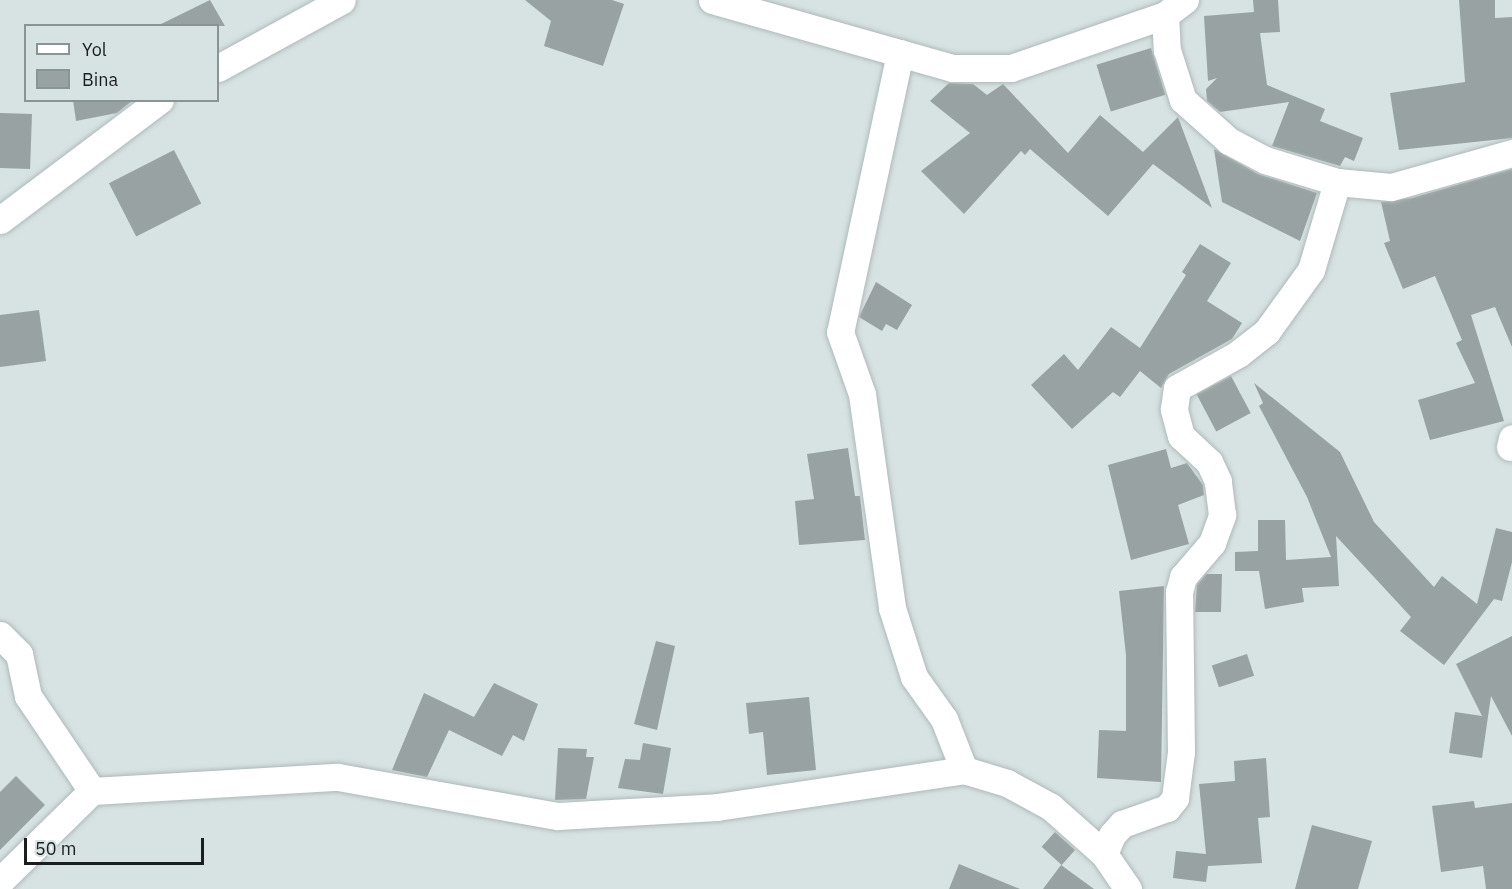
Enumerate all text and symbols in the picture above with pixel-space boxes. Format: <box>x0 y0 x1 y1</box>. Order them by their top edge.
legend <box>24 24 219 102</box>
text: Yol <box>82 38 107 61</box>
text: Bina <box>82 68 118 91</box>
scale bar <box>27 826 207 864</box>
text: 50 m <box>35 837 77 860</box>

